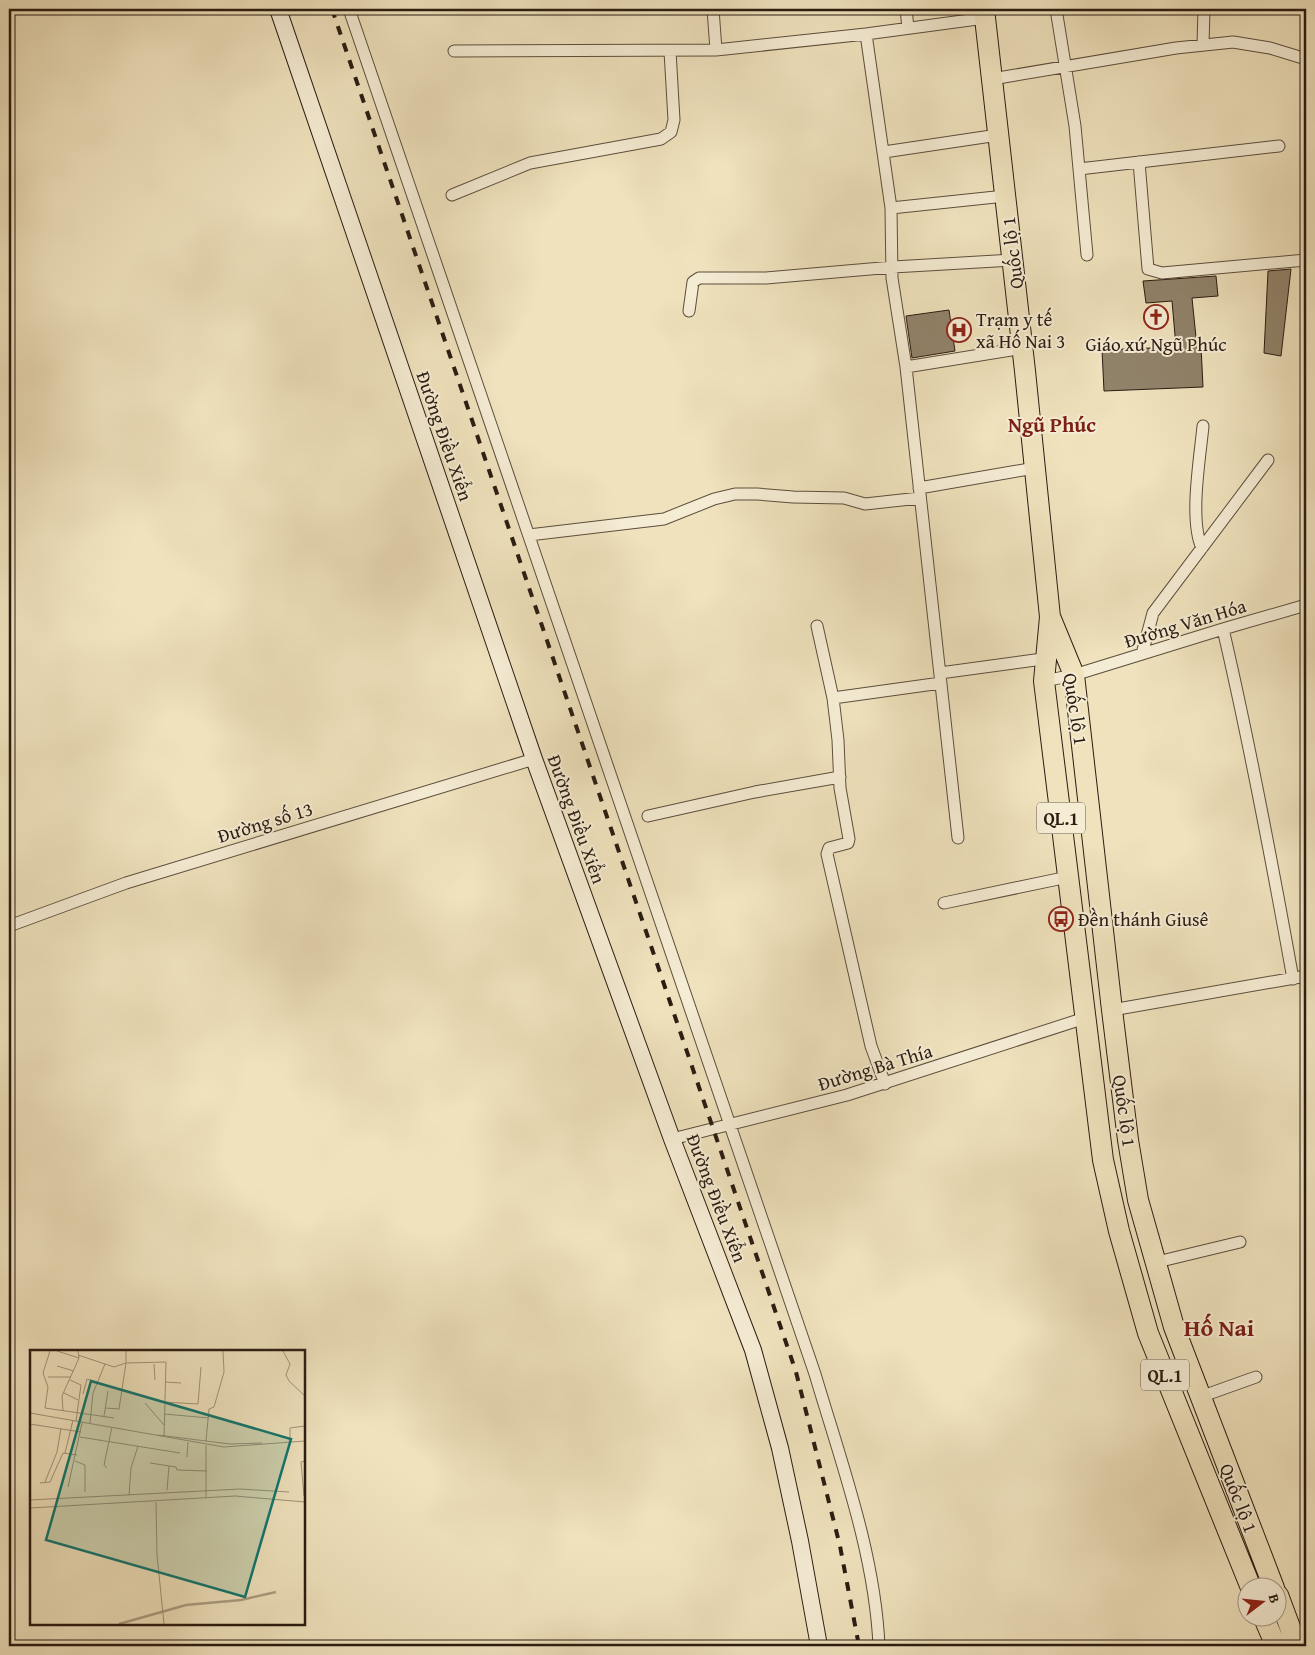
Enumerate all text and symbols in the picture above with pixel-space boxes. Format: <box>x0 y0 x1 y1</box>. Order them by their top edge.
street label: Quốc lộ 1 <box>994 215 1030 291</box>
church icon: Giáo xứ Ngũ Phúc <box>1143 304 1169 330</box>
place label: Trạm y tế xã Hố Nai 3 <box>976 305 1065 355</box>
hospital icon: Trạm y tế xã Hố Nai 3 <box>946 317 972 343</box>
place label: Giáo xứ Ngũ Phúc <box>1085 330 1227 358</box>
street label: Đường Điều Xiển <box>410 367 480 505</box>
district label: Ngũ Phúc <box>1008 409 1096 440</box>
street label: Đường Văn Hóa <box>1121 591 1249 655</box>
street label: Quốc lộ 1 <box>1057 671 1095 747</box>
street label: Đường Điều Xiển <box>541 751 613 888</box>
street label: Đường số 13 <box>214 794 316 850</box>
road number: QL.1 <box>1037 802 1085 834</box>
place label: Đền thánh Giusê <box>1078 905 1209 933</box>
bus stop icon: Đền thánh Giusê <box>1048 906 1074 932</box>
street label: Đường Bà Thía <box>814 1036 936 1098</box>
street label: Quốc lộ 1 <box>1106 1073 1144 1149</box>
street label: Đường Điều Xiển <box>680 1130 754 1267</box>
district label: Hố Nai <box>1184 1310 1254 1345</box>
inset map <box>30 1350 305 1625</box>
road number: QL.1 <box>1141 1360 1189 1390</box>
street label: Quốc lộ 1 <box>1213 1459 1265 1537</box>
north arrow <box>1238 1578 1288 1628</box>
text: B <box>1264 1591 1285 1605</box>

